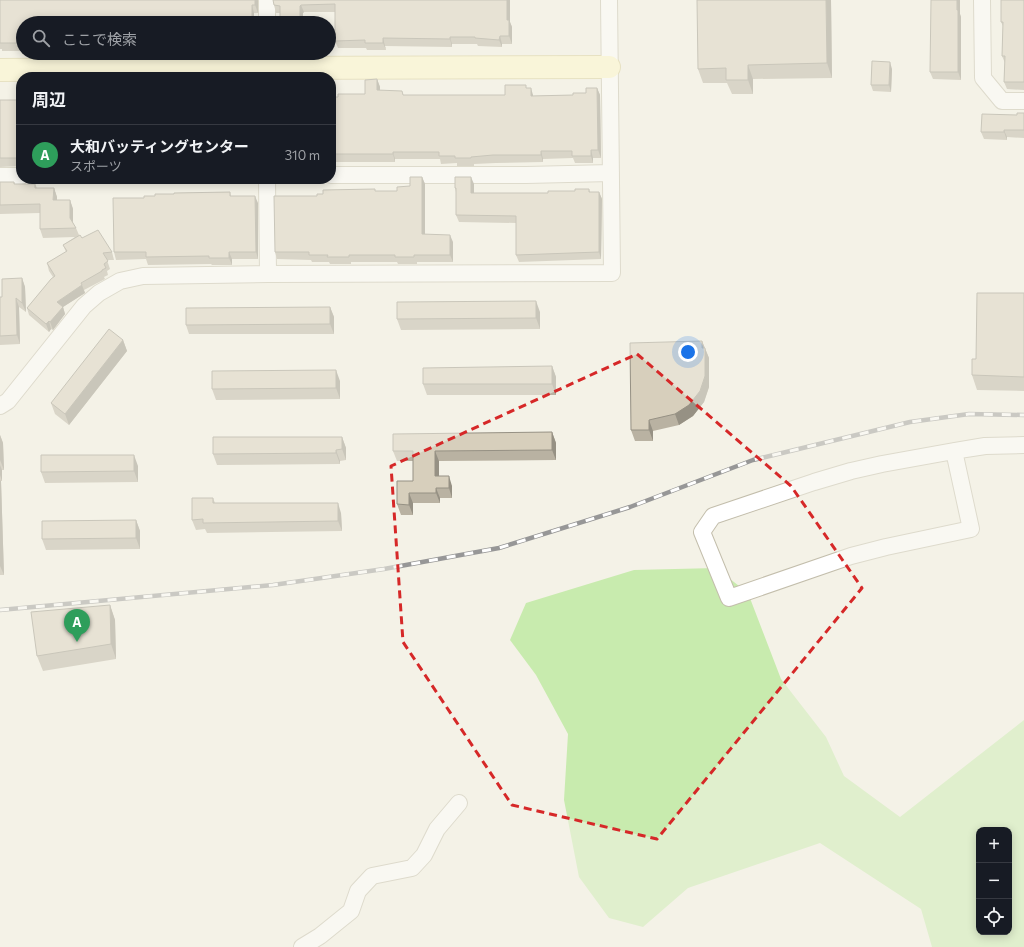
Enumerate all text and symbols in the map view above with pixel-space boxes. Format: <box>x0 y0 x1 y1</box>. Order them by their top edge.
search box <box>16 16 336 60</box>
icon: search <box>30 27 52 49</box>
text: ここで検索 <box>62 30 137 48</box>
text: 周辺 <box>32 89 66 110</box>
text: 大和バッティングセンター <box>70 137 249 155</box>
text: A <box>40 147 50 163</box>
text: 310 m <box>285 147 320 163</box>
text: スポーツ <box>70 158 122 174</box>
your location <box>678 342 698 362</box>
pin: A <box>64 609 90 642</box>
map controls <box>976 827 1012 935</box>
button: + <box>976 827 1012 863</box>
button: − <box>976 863 1012 899</box>
button: locate <box>976 899 1012 935</box>

